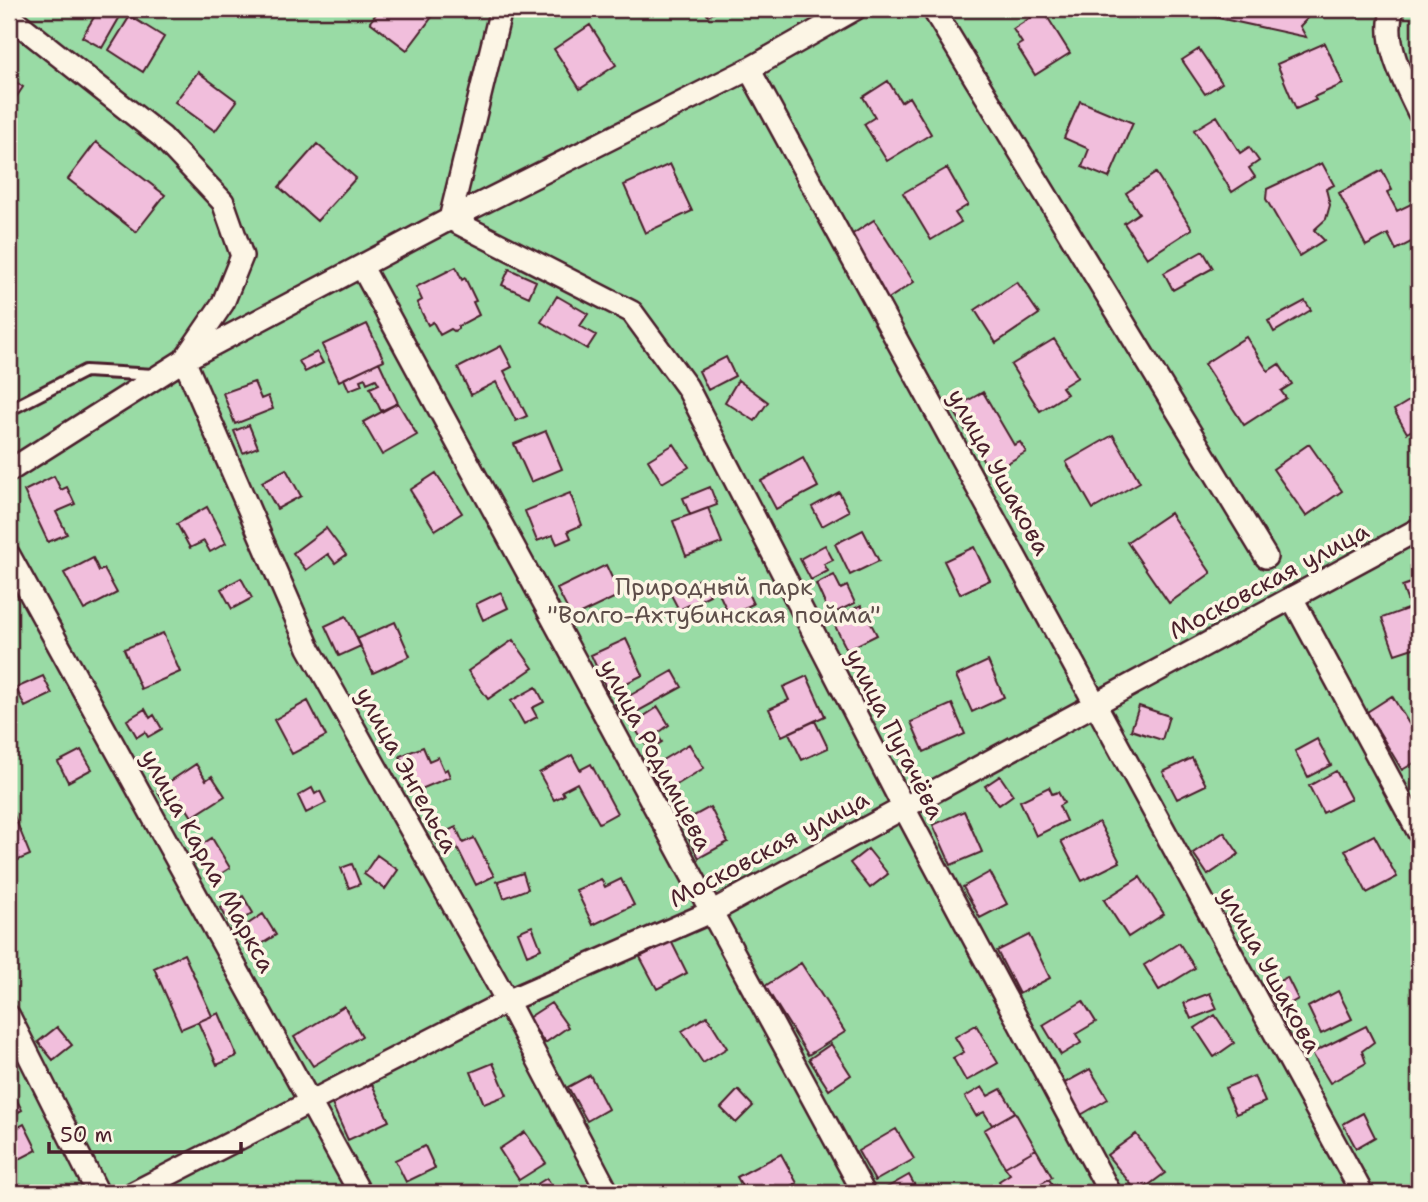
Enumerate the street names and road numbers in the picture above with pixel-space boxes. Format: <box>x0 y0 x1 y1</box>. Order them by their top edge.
street label: улица Ушакова <box>940 383 1058 561</box>
street label: Московская улица <box>1164 515 1374 647</box>
street label: улица Пугачёва <box>838 643 952 825</box>
street label: улица Родимцева <box>592 654 720 856</box>
street label: улица Энгельса <box>348 681 466 859</box>
street label: улица Карла Маркса <box>133 744 283 979</box>
street label: Московская улица <box>664 783 874 915</box>
street label: улица Ушакова <box>1211 881 1329 1059</box>

